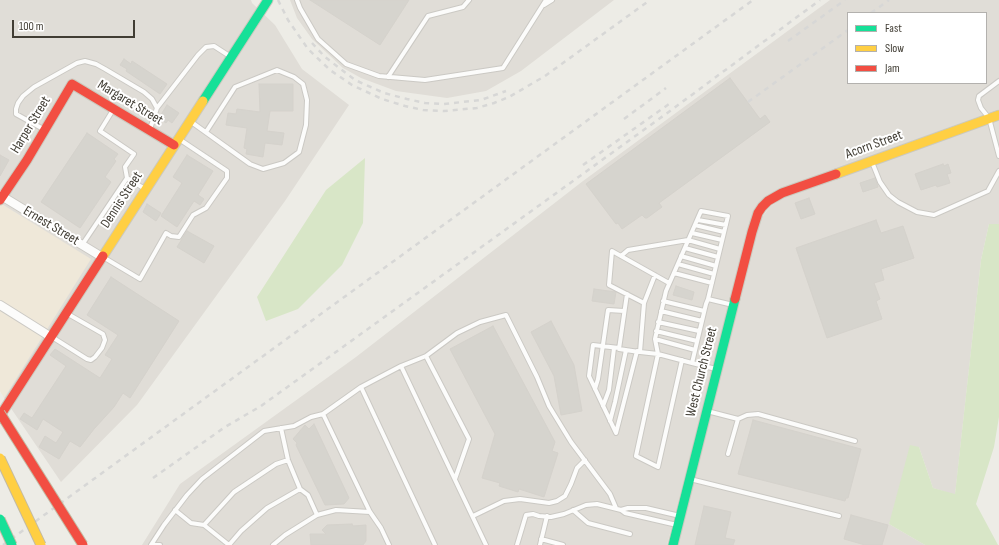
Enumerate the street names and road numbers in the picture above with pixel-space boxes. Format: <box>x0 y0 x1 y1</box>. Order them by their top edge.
street label: Margaret Street <box>94 77 166 129</box>
street label: Harper Street <box>7 93 55 157</box>
street label: Acorn Street <box>843 127 905 163</box>
street label: Dennis Street <box>98 169 146 231</box>
street label: Ernest Street <box>20 203 82 249</box>
street label: West Church Street <box>683 325 721 419</box>

